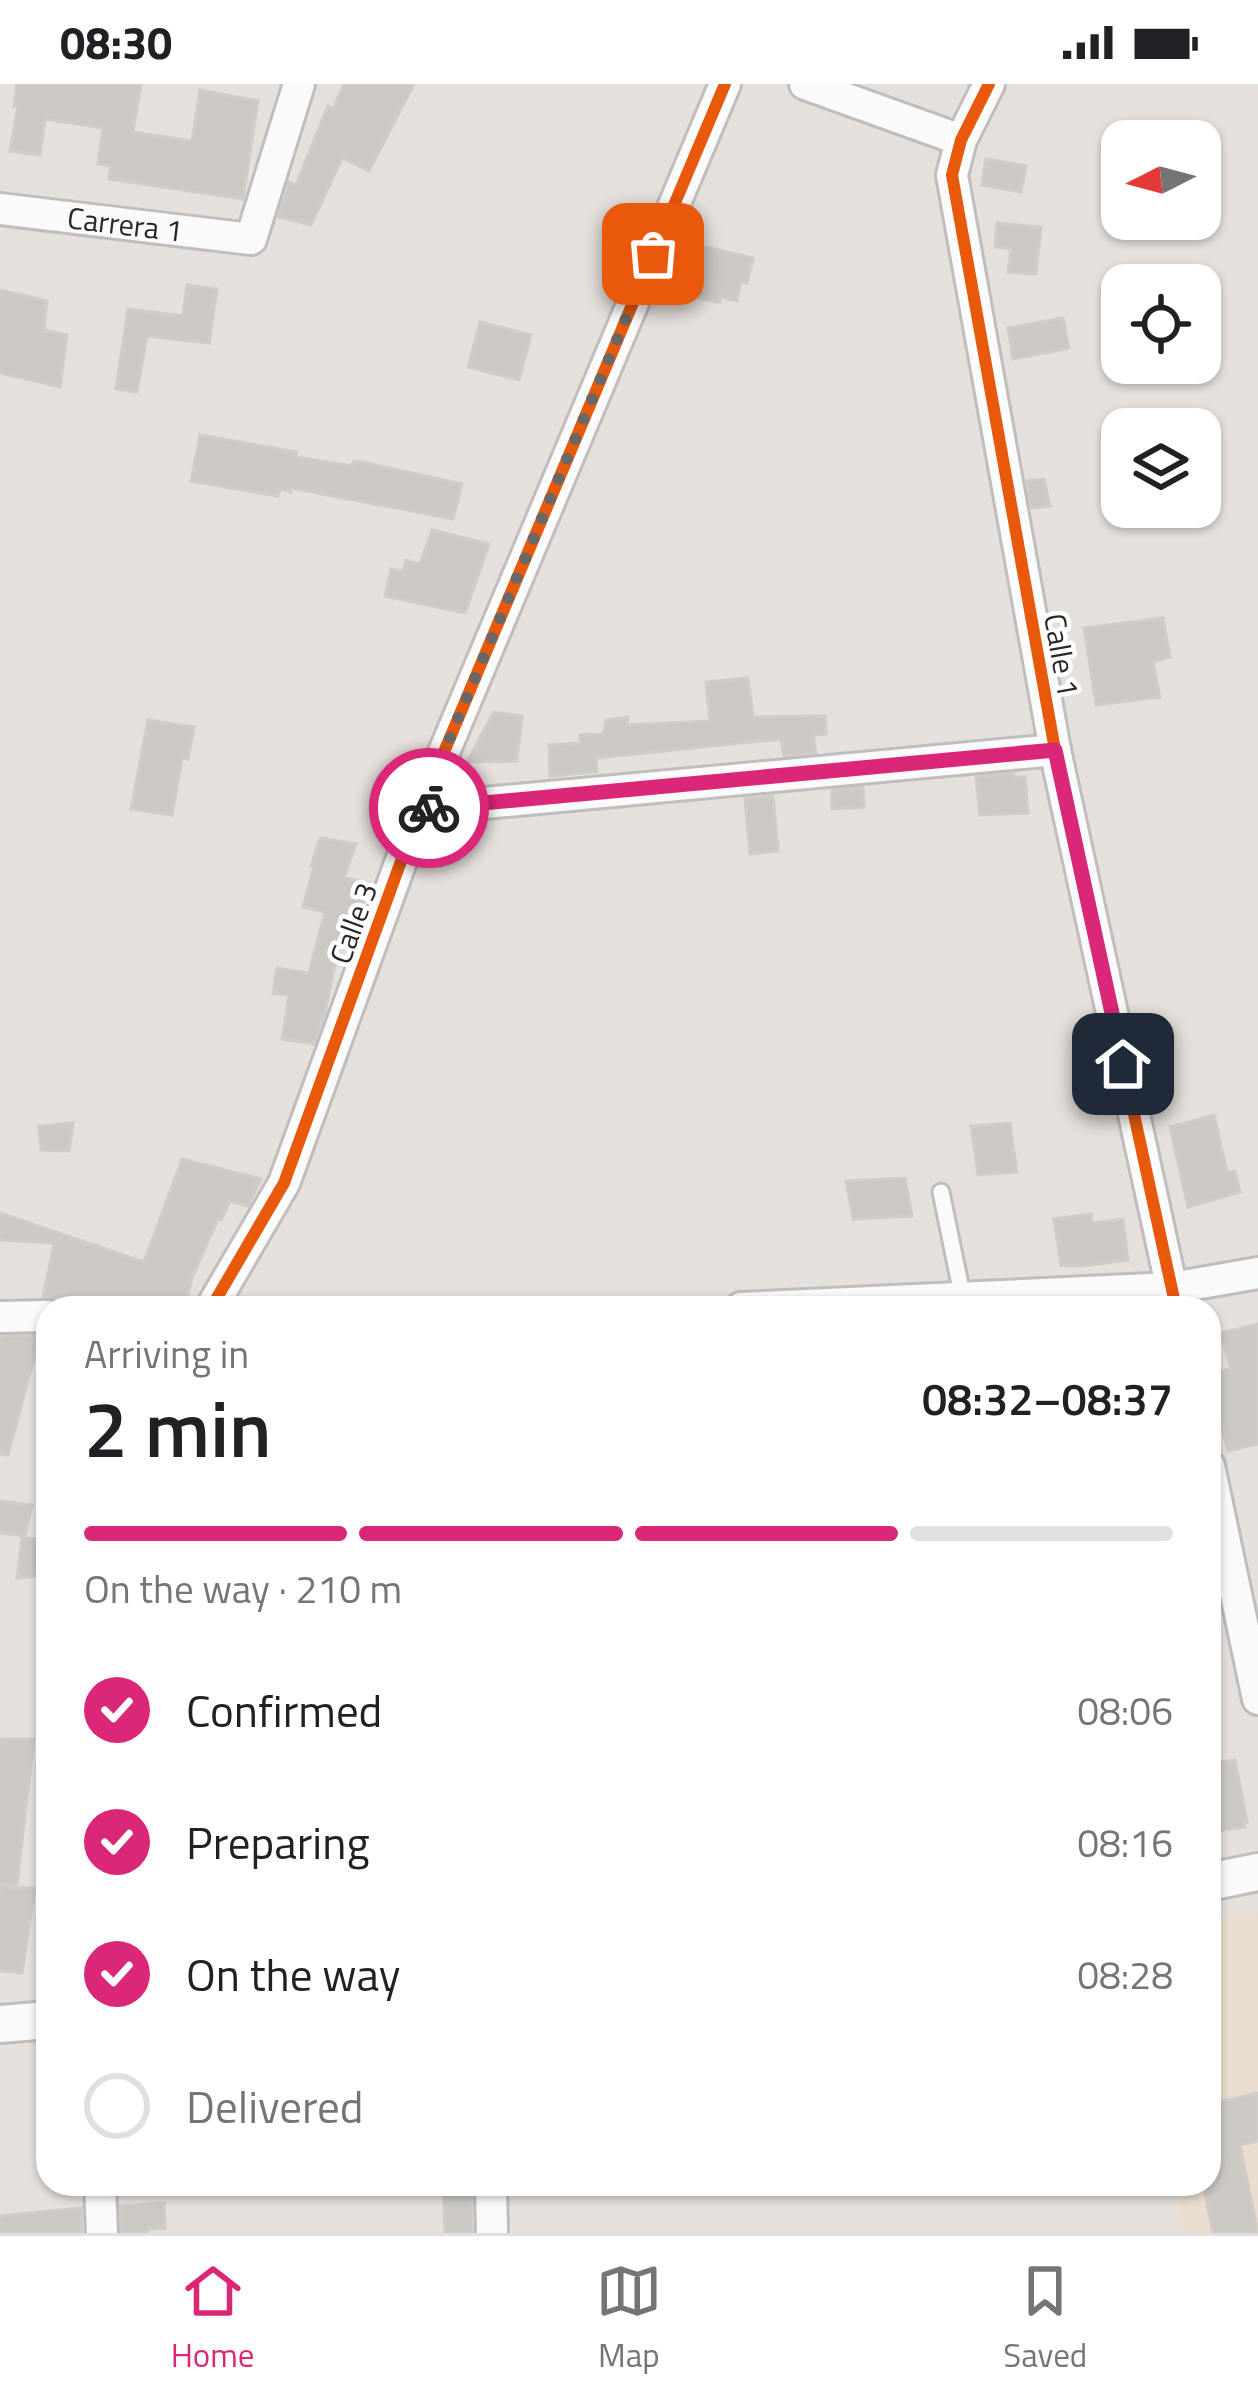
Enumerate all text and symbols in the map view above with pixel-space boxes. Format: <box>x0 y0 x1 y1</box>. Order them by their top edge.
text: 08:30 <box>60 8 172 76</box>
north arrow <box>1101 120 1221 240</box>
map controls <box>1101 120 1221 528</box>
street label: Carrera 1 <box>65 194 185 254</box>
pin <box>602 203 704 305</box>
icon: bag <box>620 221 686 287</box>
button: locate <box>1101 264 1221 384</box>
button: layers <box>1101 408 1221 528</box>
street label: Calle 1 <box>1032 610 1092 700</box>
courier <box>369 748 489 868</box>
icon: bike <box>396 775 462 841</box>
street label: Calle 3 <box>317 876 389 970</box>
pin <box>1072 1013 1174 1115</box>
icon: home <box>1090 1031 1156 1097</box>
text: Arriving in <box>84 1324 249 1383</box>
text: 08:32–08:37 <box>922 1364 1173 1432</box>
text: 2 min <box>84 1369 272 1487</box>
text: On the way · 210 m <box>84 1559 402 1618</box>
text: Confirmed <box>186 1676 382 1744</box>
icon: check <box>84 1677 150 1743</box>
text: 08:06 <box>1077 1681 1173 1740</box>
text: Preparing <box>186 1808 370 1876</box>
icon: check <box>84 1809 150 1875</box>
text: 08:16 <box>1077 1813 1173 1872</box>
text: On the way <box>186 1940 400 2008</box>
icon: check <box>84 1941 150 2007</box>
text: 08:28 <box>1077 1945 1173 2004</box>
text: Delivered <box>186 2072 364 2140</box>
tab: Home <box>171 2258 255 2380</box>
tab: Map <box>596 2258 662 2380</box>
tab: Saved <box>1003 2258 1087 2380</box>

